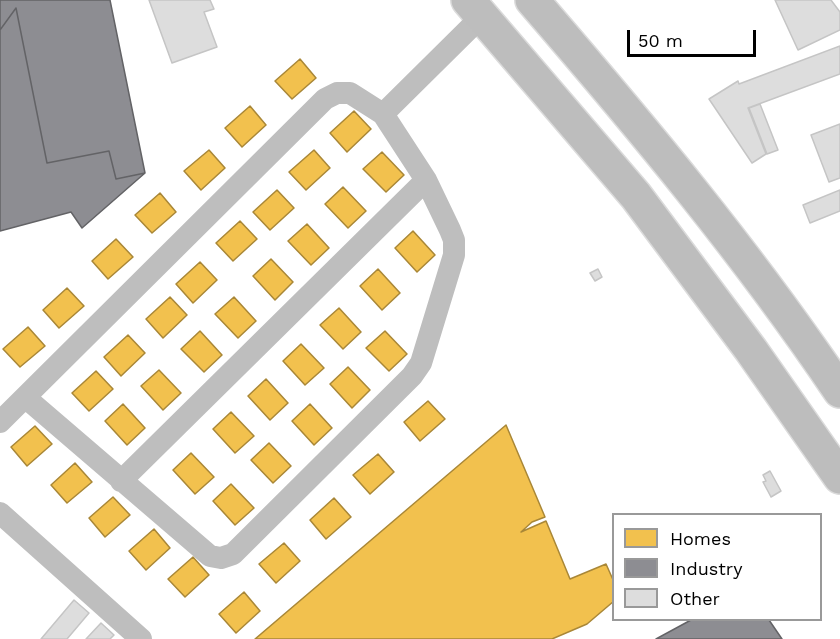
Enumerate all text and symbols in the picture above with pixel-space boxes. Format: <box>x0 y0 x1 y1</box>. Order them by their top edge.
scale bar <box>630 18 759 56</box>
text: 50 m <box>638 30 683 51</box>
legend <box>612 513 822 621</box>
text: Homes <box>670 528 731 549</box>
text: Industry <box>670 558 742 579</box>
text: Other <box>670 588 720 609</box>

